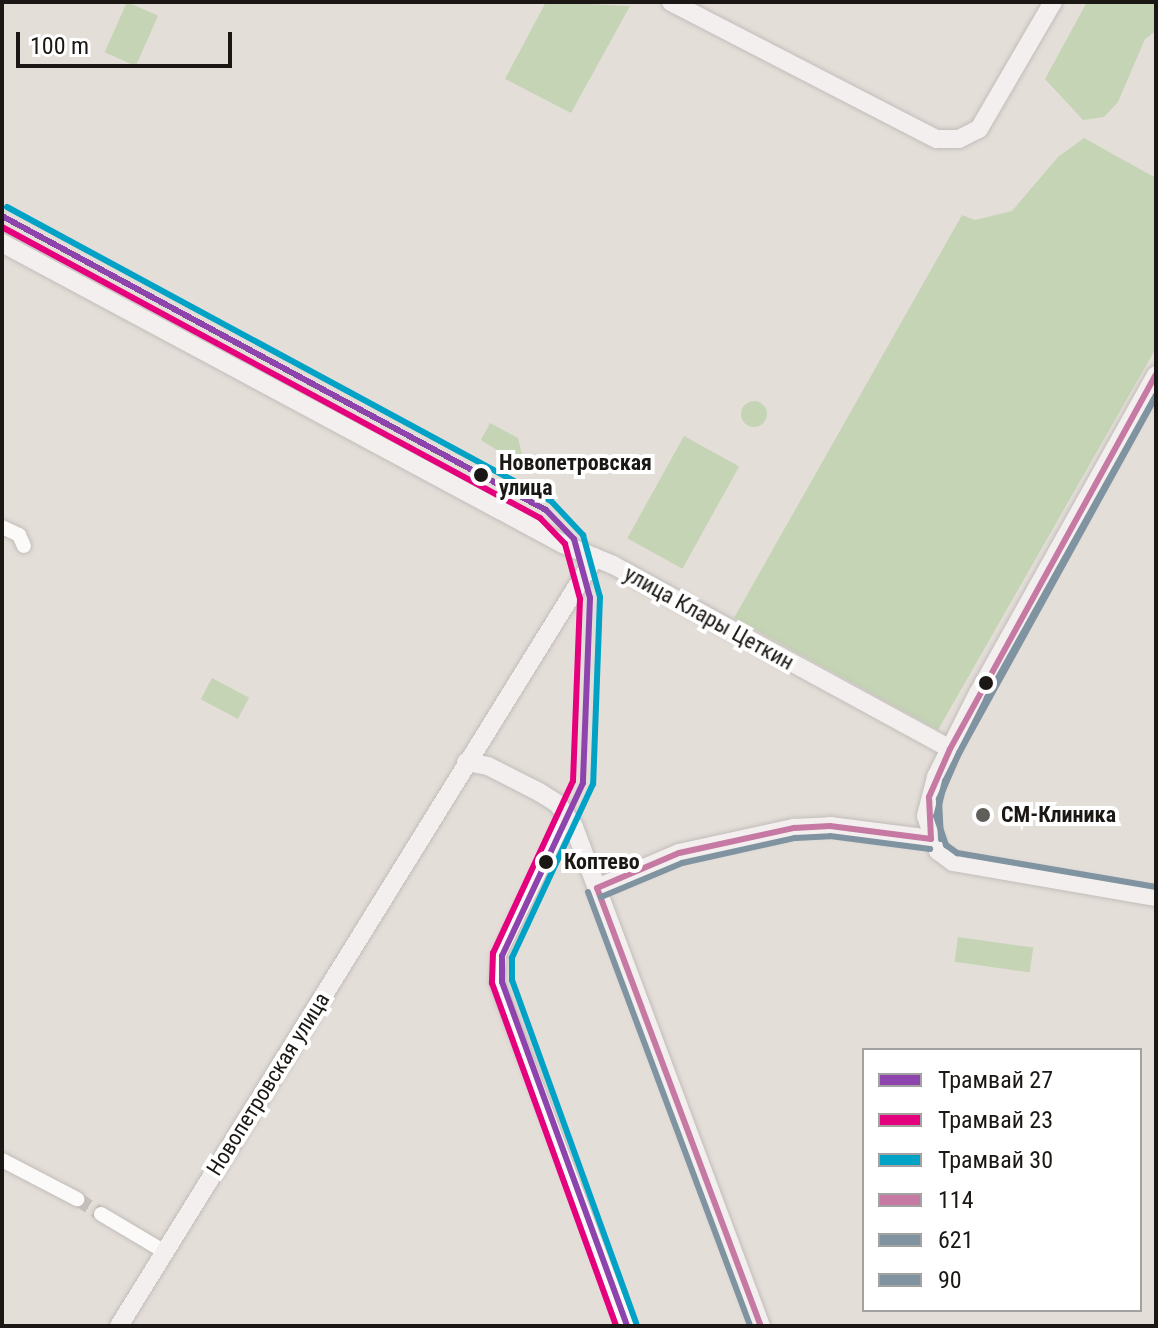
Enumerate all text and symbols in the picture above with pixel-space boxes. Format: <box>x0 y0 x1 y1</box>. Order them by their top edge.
scale bar <box>20 16 236 66</box>
text: 100 m <box>30 32 89 60</box>
place label: Новопетровская улица <box>499 449 652 500</box>
marker: Новопетровская улица <box>470 464 492 486</box>
street label: улица Клары Цеткин <box>620 560 798 676</box>
unlabelled marker <box>978 675 994 691</box>
place label: СМ-Клиника <box>1001 802 1116 828</box>
marker: СМ-Клиника <box>972 804 994 826</box>
place label: Коптево <box>564 849 640 875</box>
marker: Коптево <box>535 851 557 873</box>
street label: Новопетровская улица <box>201 988 335 1180</box>
legend <box>862 1048 1142 1312</box>
text: Трамвай 27 <box>938 1066 1053 1094</box>
text: Трамвай 23 <box>938 1106 1053 1134</box>
text: Трамвай 30 <box>938 1146 1053 1174</box>
text: 114 <box>938 1186 974 1214</box>
text: 621 <box>938 1226 974 1254</box>
text: 90 <box>938 1266 962 1294</box>

